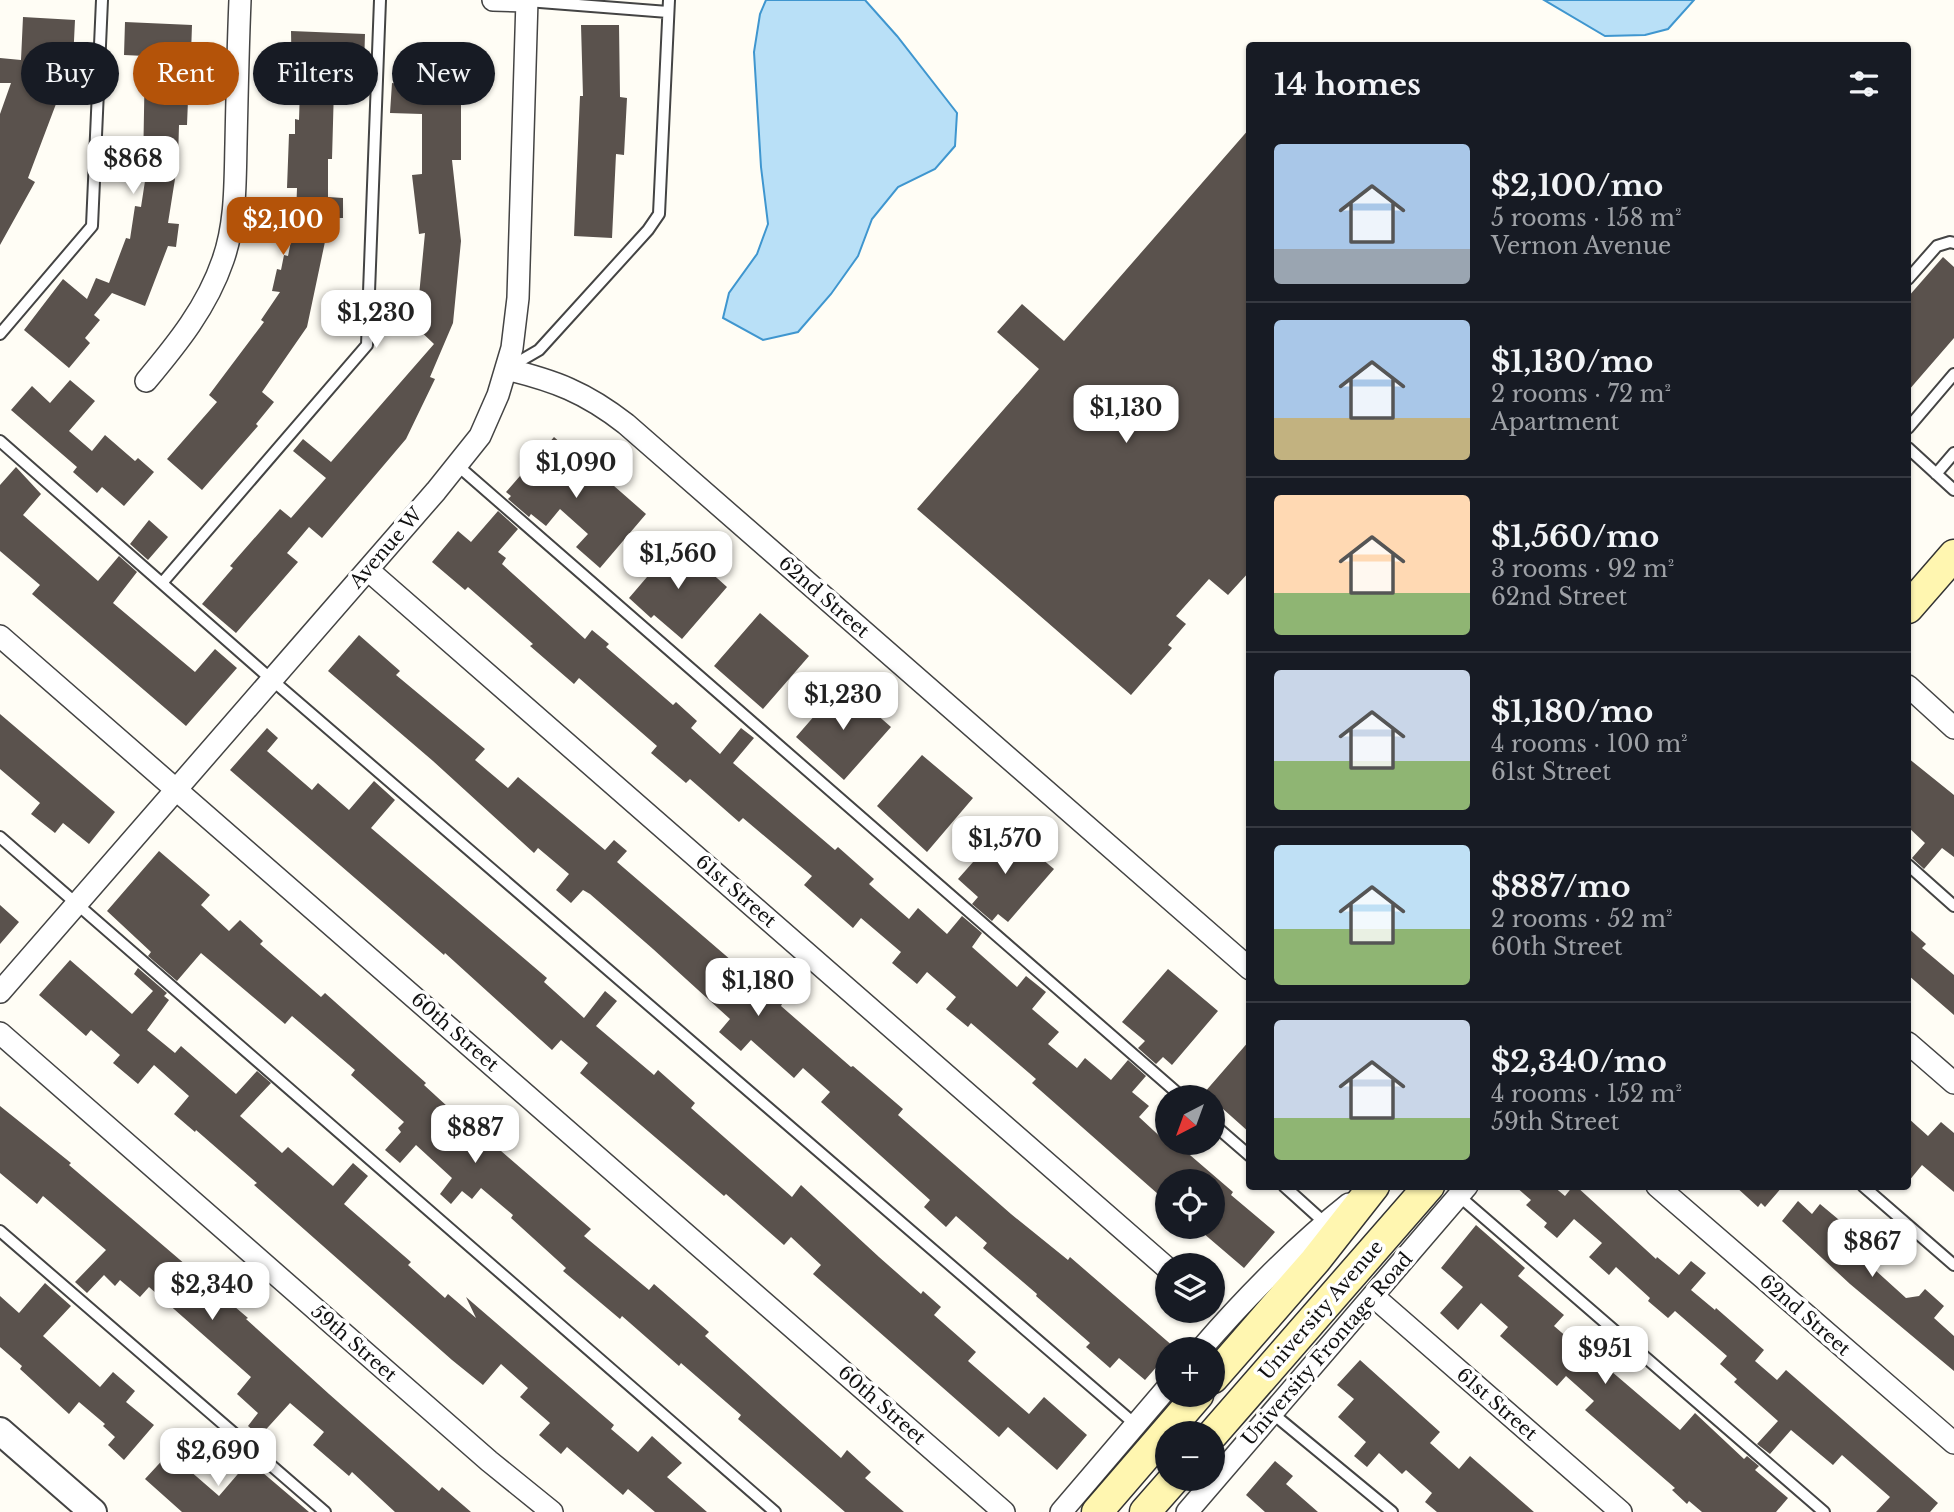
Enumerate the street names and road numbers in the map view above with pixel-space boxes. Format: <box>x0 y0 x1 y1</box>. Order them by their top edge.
street label: Avenue W <box>344 502 428 594</box>
street label: 62nd Street <box>774 551 875 643</box>
street label: 61st Street <box>691 850 782 933</box>
street label: 60th Street <box>406 988 504 1077</box>
street label: University Avenue <box>1254 1236 1388 1384</box>
street label: University Frontage Road <box>1237 1248 1417 1450</box>
street label: 62nd Street <box>1755 1269 1856 1361</box>
street label: 59th Street <box>307 1300 402 1387</box>
street label: 60th Street <box>833 1361 931 1450</box>
street label: 61st Street <box>1452 1363 1543 1446</box>

